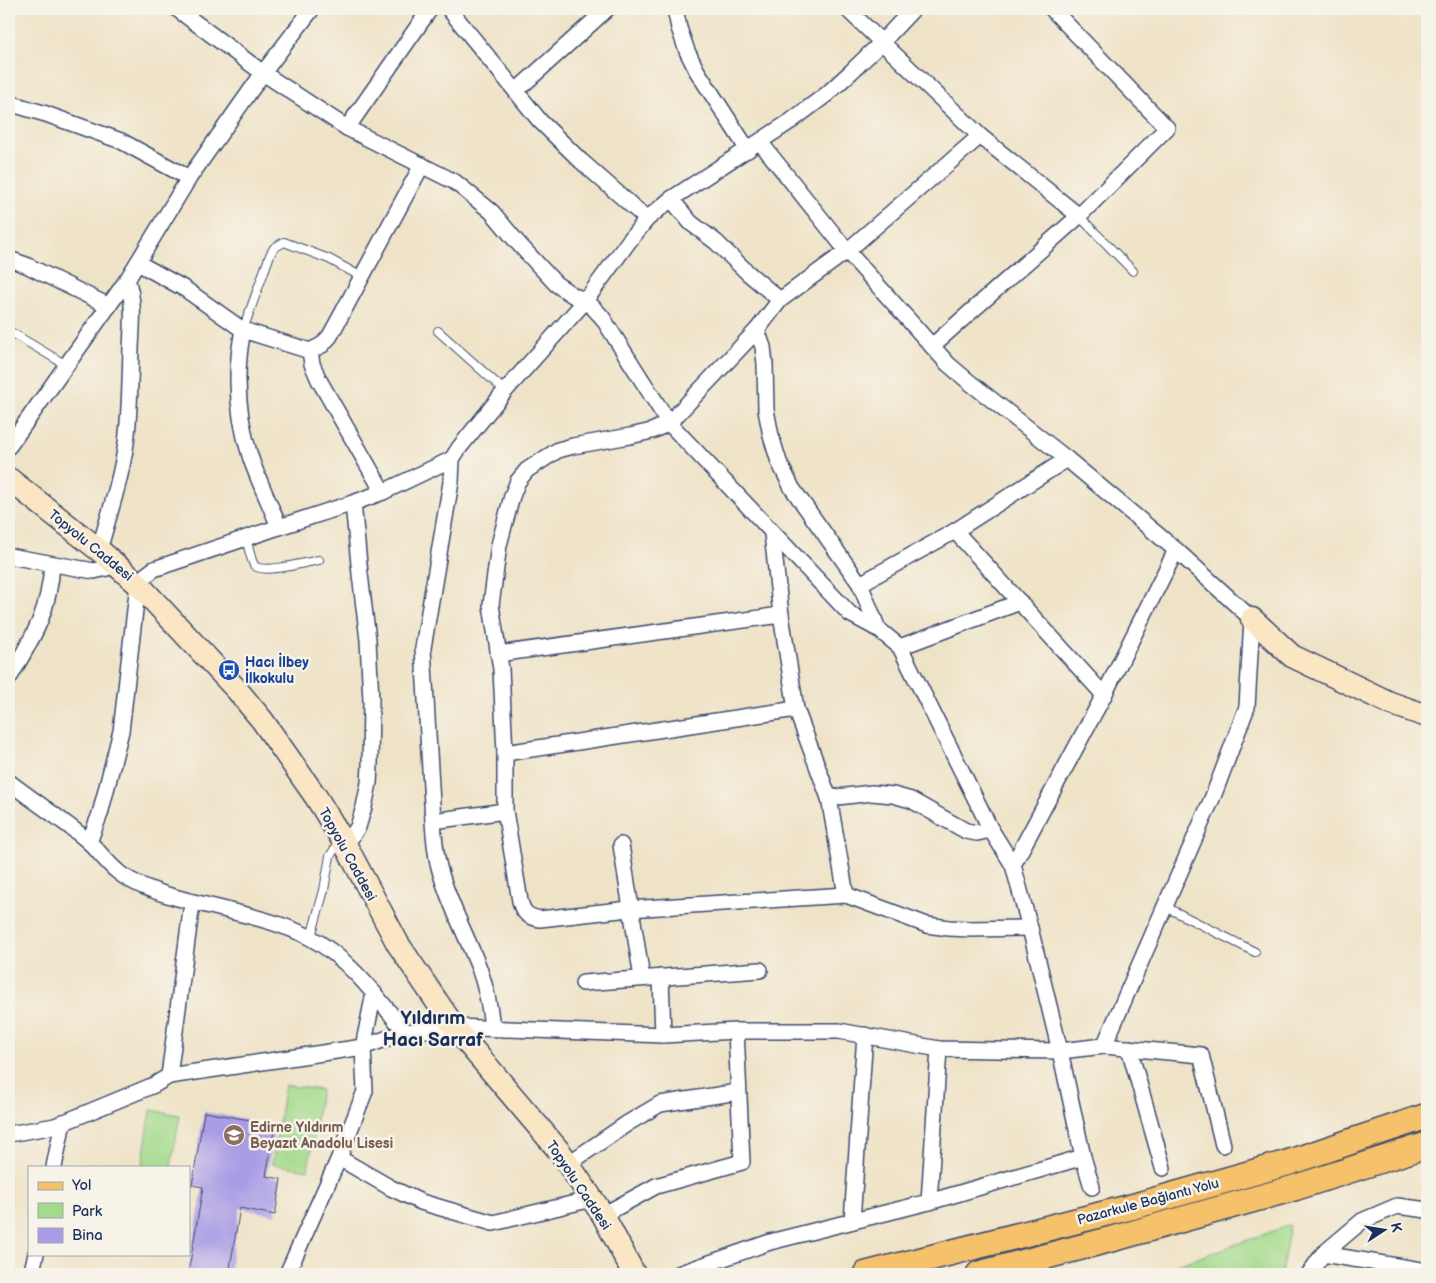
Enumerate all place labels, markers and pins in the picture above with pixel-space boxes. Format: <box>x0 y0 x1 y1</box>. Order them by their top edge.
place label: Hacı İlbey İlkokulu <box>245 652 309 687</box>
bus stop icon: Hacı İlbey İlkokulu <box>217 658 241 682</box>
place label: Edirne Yıldırım Beyazıt Anadolu Lisesi <box>250 1119 393 1152</box>
school or university icon: Edirne Yıldırım Beyazıt Anadolu Lisesi <box>222 1123 246 1147</box>

